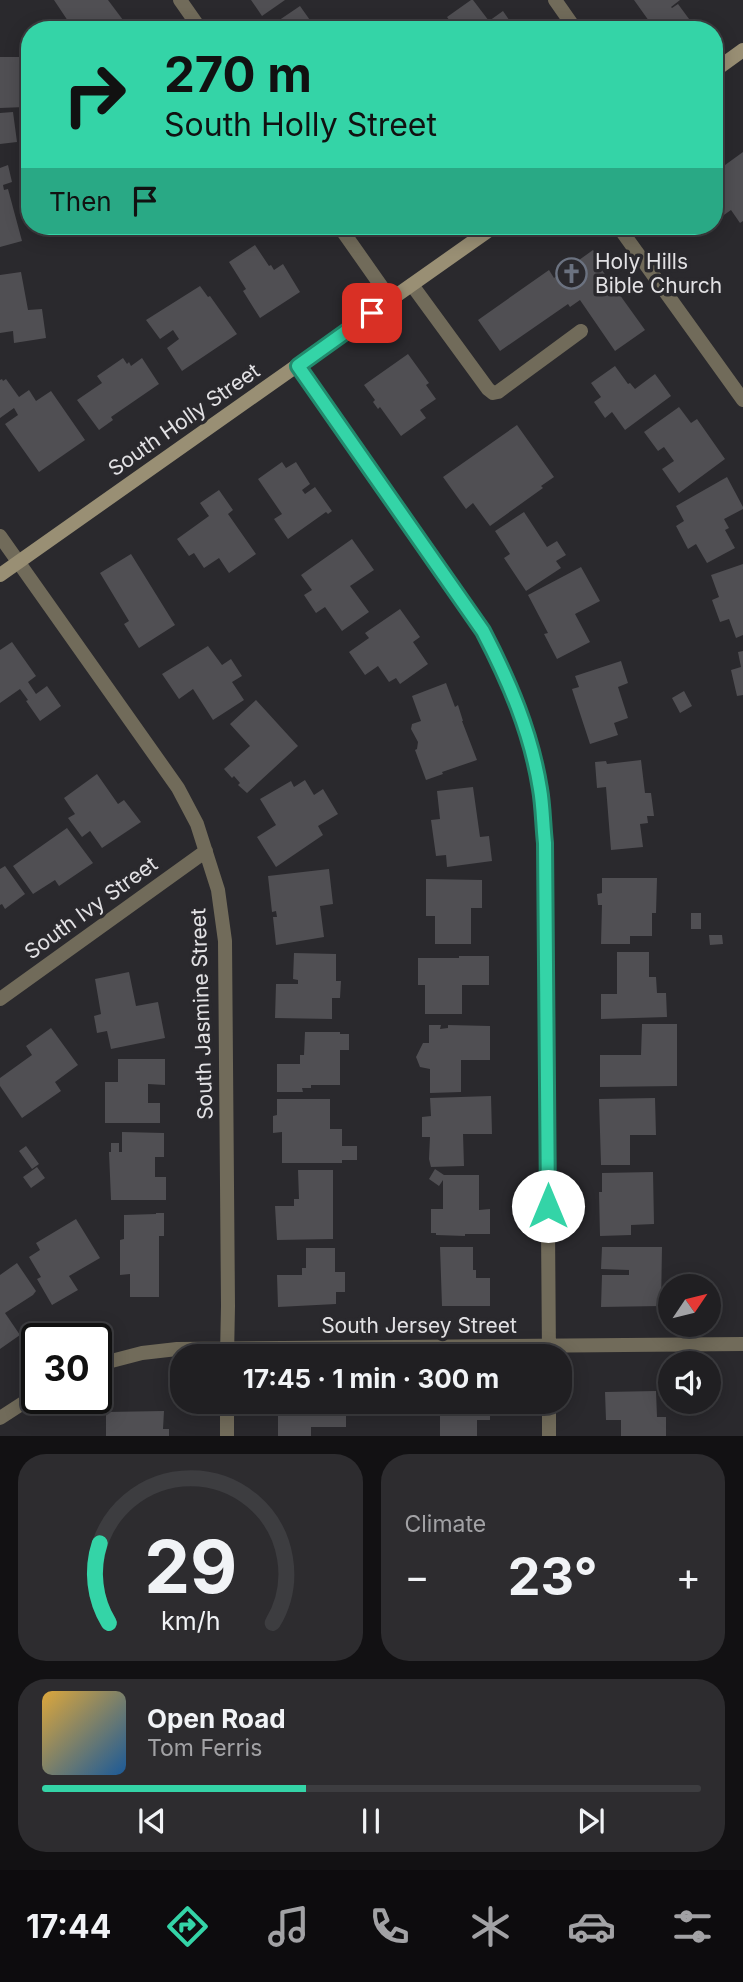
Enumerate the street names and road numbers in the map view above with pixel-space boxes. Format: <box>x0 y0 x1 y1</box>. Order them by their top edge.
street label: South Holly Street <box>103 358 264 481</box>
street label: South Ivy Street <box>19 851 162 964</box>
street label: South Jasmine Street <box>185 908 218 1120</box>
street label: South Jersey Street <box>321 1313 517 1338</box>

